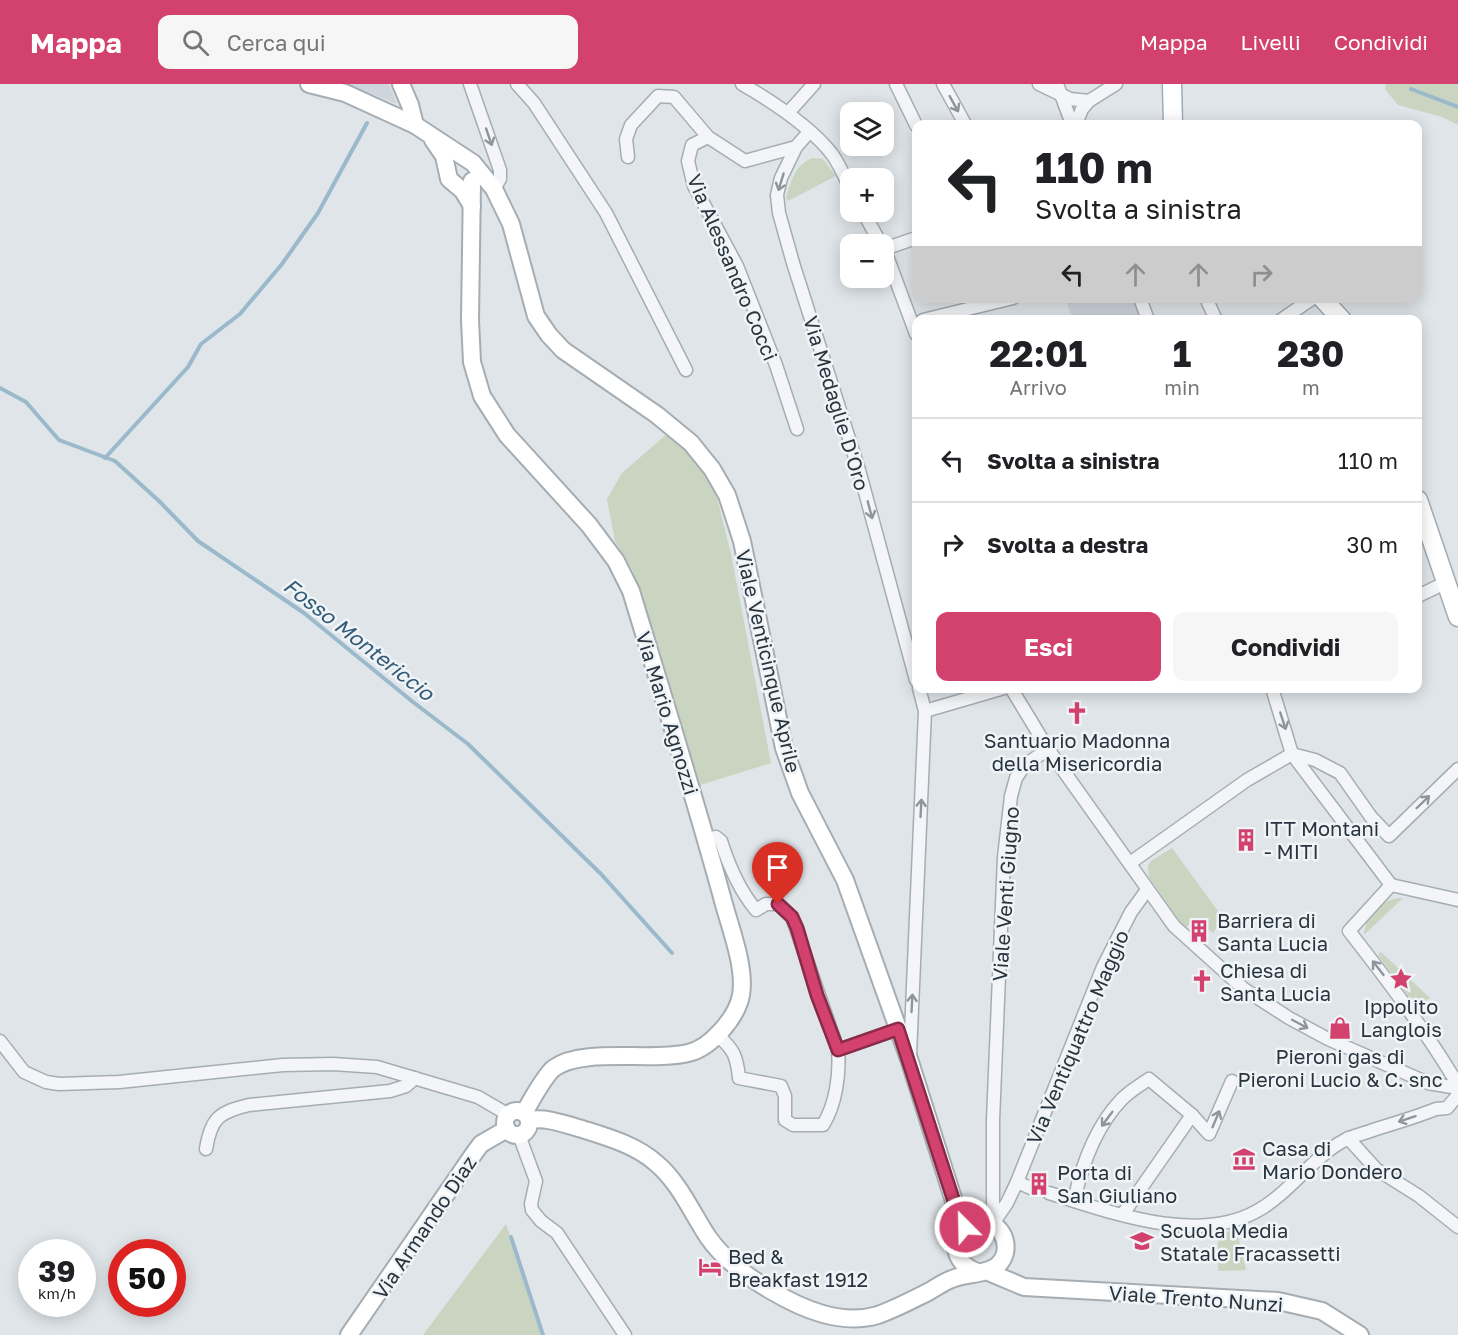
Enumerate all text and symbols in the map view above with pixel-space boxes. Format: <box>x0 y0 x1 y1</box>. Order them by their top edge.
search box <box>158 15 578 69</box>
text: Mappa <box>30 26 122 59</box>
icon: search <box>179 26 212 59</box>
text: Cerca qui <box>227 29 326 56</box>
text: Mappa <box>1140 29 1208 55</box>
text: Livelli <box>1241 29 1301 55</box>
text: Condividi <box>1334 29 1428 55</box>
one-way arrow <box>948 95 960 112</box>
map controls <box>840 102 894 288</box>
button: layers <box>840 102 894 156</box>
one-way arrow <box>484 127 495 146</box>
text: 110 m <box>1035 142 1153 192</box>
icon: left <box>936 144 1014 222</box>
button: + <box>840 168 894 222</box>
street label: Via Alessandro Cocci <box>683 170 783 364</box>
one-way arrow <box>774 172 785 191</box>
text: Svolta a sinistra <box>1035 193 1242 225</box>
button: − <box>840 234 894 288</box>
icon: left <box>1056 258 1089 291</box>
icon: ahead <box>1119 258 1152 291</box>
icon: ahead <box>1182 258 1215 291</box>
icon: right <box>1245 258 1278 291</box>
street label: Via Medaglie D'Oro <box>799 313 875 493</box>
text: 22:01 <box>989 332 1087 375</box>
text: 1 <box>1173 332 1191 375</box>
text: 230 <box>1277 332 1345 375</box>
text: Arrivo <box>1010 375 1067 399</box>
text: min <box>1164 375 1200 399</box>
text: m <box>1302 375 1320 399</box>
icon: left <box>936 444 969 477</box>
text: Svolta a sinistra <box>987 447 1159 474</box>
text: 110 m <box>1338 447 1398 474</box>
one-way arrow <box>864 500 876 519</box>
icon: right <box>936 528 969 561</box>
text: Svolta a destra <box>987 531 1148 558</box>
text: 30 m <box>1347 531 1398 558</box>
street label: Viale Venticinque Aprile <box>732 547 806 775</box>
water label: Fosso Montericcio <box>279 572 441 707</box>
button: Esci <box>936 612 1161 681</box>
button: Condividi <box>1173 612 1398 681</box>
street label: Via Mario Agnozzi <box>632 628 704 798</box>
church icon: Santuario Madonna della Misericordia <box>1064 700 1090 726</box>
one-way arrow <box>1278 711 1289 730</box>
place label: Santuario Madonna della Misericordia <box>984 728 1170 775</box>
one-way arrow <box>1416 795 1431 810</box>
one-way arrow <box>915 799 926 819</box>
street label: Viale Venti Giugno <box>987 806 1023 982</box>
place label: ITT Montani - MITI <box>1264 816 1379 863</box>
building icon: ITT Montani - MITI <box>1233 827 1259 853</box>
pin <box>752 842 803 904</box>
icon: arrive <box>761 851 794 884</box>
place label: Barriera di Santa Lucia <box>1217 908 1328 955</box>
building icon: Barriera di Santa Lucia <box>1186 918 1212 944</box>
street label: Via Ventiquattro Maggio <box>1021 926 1133 1148</box>
place label: Chiesa di Santa Lucia <box>1220 958 1331 1005</box>
one-way arrow <box>1371 960 1384 976</box>
place icon: Ippolito Langlois <box>1388 966 1414 992</box>
church icon: Chiesa di Santa Lucia <box>1189 968 1215 994</box>
one-way arrow <box>907 994 918 1014</box>
place label: Ippolito Langlois <box>1360 994 1442 1041</box>
shop icon: Pieroni gas di Pieroni Lucio & C. snc <box>1327 1015 1353 1041</box>
one-way arrow <box>1291 1019 1309 1030</box>
place label: Pieroni gas di Pieroni Lucio & C. snc <box>1237 1044 1443 1091</box>
one-way arrow <box>1101 1110 1113 1126</box>
one-way arrow <box>1210 1111 1222 1129</box>
one-way arrow <box>1398 1114 1417 1125</box>
place label: Casa di Mario Dondero <box>1262 1136 1402 1183</box>
museum icon: Casa di Mario Dondero <box>1231 1146 1257 1172</box>
street label: Via Armando Diaz <box>367 1151 481 1303</box>
place label: Porta di San Giuliano <box>1057 1160 1177 1207</box>
building icon: Porta di San Giuliano <box>1026 1171 1052 1197</box>
position arrow <box>933 1195 997 1259</box>
place label: Scuola Media Statale Fracassetti <box>1160 1218 1341 1265</box>
school or university icon: Scuola Media Statale Fracassetti <box>1129 1228 1155 1254</box>
speed limit sign: 50 <box>108 1239 186 1317</box>
place label: Bed & Breakfast 1912 <box>728 1244 868 1291</box>
text: 39 <box>38 1253 76 1289</box>
hotel icon: Bed & Breakfast 1912 <box>697 1254 723 1280</box>
street label: Viale Trento Nunzi <box>1108 1280 1284 1316</box>
text: km/h <box>38 1284 76 1302</box>

